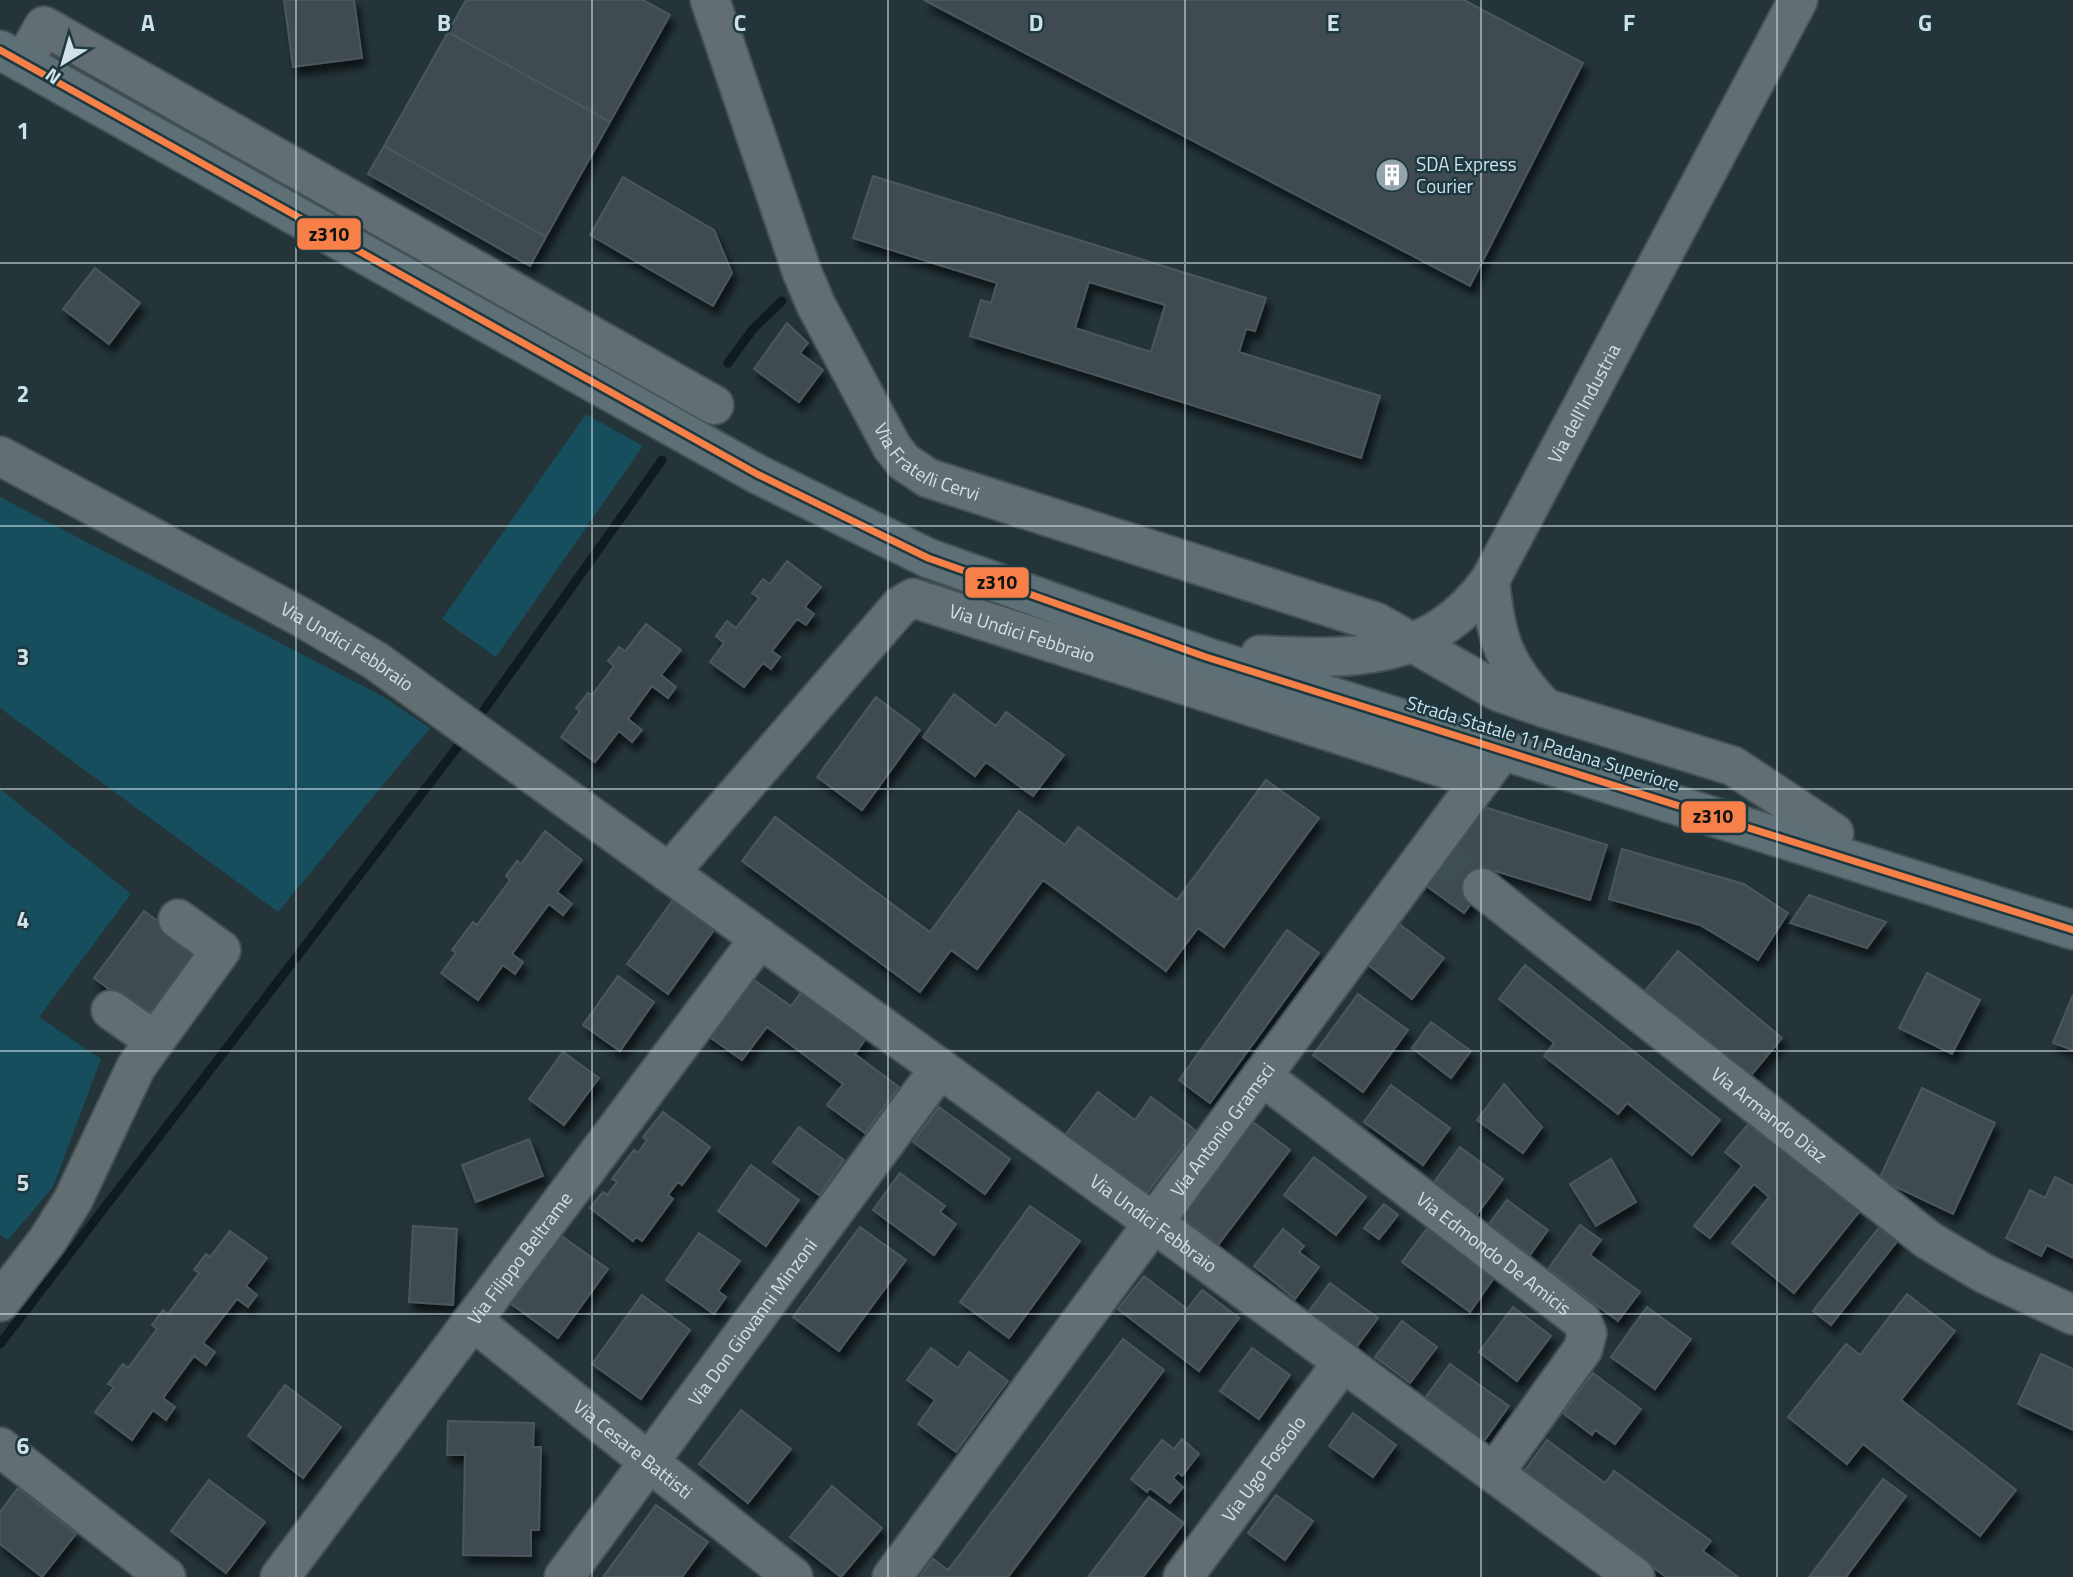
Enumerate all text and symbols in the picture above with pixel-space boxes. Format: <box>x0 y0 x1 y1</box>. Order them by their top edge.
text: A <box>141 5 155 40</box>
text: B <box>437 5 451 40</box>
text: C <box>734 5 746 40</box>
text: D <box>1029 5 1043 40</box>
text: E <box>1327 5 1339 40</box>
text: F <box>1623 5 1635 40</box>
text: G <box>1918 5 1932 40</box>
north arrow <box>28 28 98 98</box>
text: N <box>38 61 66 93</box>
text: 1 <box>17 113 29 148</box>
place label: SDA Express Courier <box>1416 149 1517 200</box>
building icon: SDA Express Courier <box>1373 156 1411 194</box>
line badge: z310 <box>296 217 362 251</box>
text: z310 <box>309 219 350 248</box>
street label: Via dell'Industria <box>1540 338 1627 468</box>
text: 2 <box>17 376 29 411</box>
street label: Via Fratelli Cervi <box>867 417 984 508</box>
line badge: z310 <box>964 566 1030 599</box>
text: z310 <box>977 567 1018 596</box>
street label: Via Undici Febbraio <box>276 594 420 698</box>
street label: Via Undici Febbraio <box>946 596 1099 669</box>
text: 3 <box>17 639 29 674</box>
street label: Strada Statale 11 Padana Superiore <box>1403 687 1683 798</box>
line badge: z310 <box>1680 800 1747 834</box>
text: z310 <box>1693 801 1734 830</box>
text: 4 <box>17 902 29 937</box>
street label: Via Antonio Gramsci <box>1162 1056 1281 1203</box>
street label: Via Armando Diaz <box>1705 1059 1834 1170</box>
text: 5 <box>17 1165 29 1200</box>
street label: Via Undici Febbraio <box>1084 1166 1224 1279</box>
street label: Via Edmondo De Amicis <box>1410 1184 1578 1322</box>
street label: Via Filippo Beltrame <box>460 1185 579 1330</box>
street label: Via Don Giovanni Minzoni <box>680 1232 824 1412</box>
street label: Via Cesare Battisti <box>567 1392 699 1506</box>
street label: Via Ugo Foscolo <box>1214 1409 1313 1528</box>
text: 6 <box>17 1428 30 1463</box>

